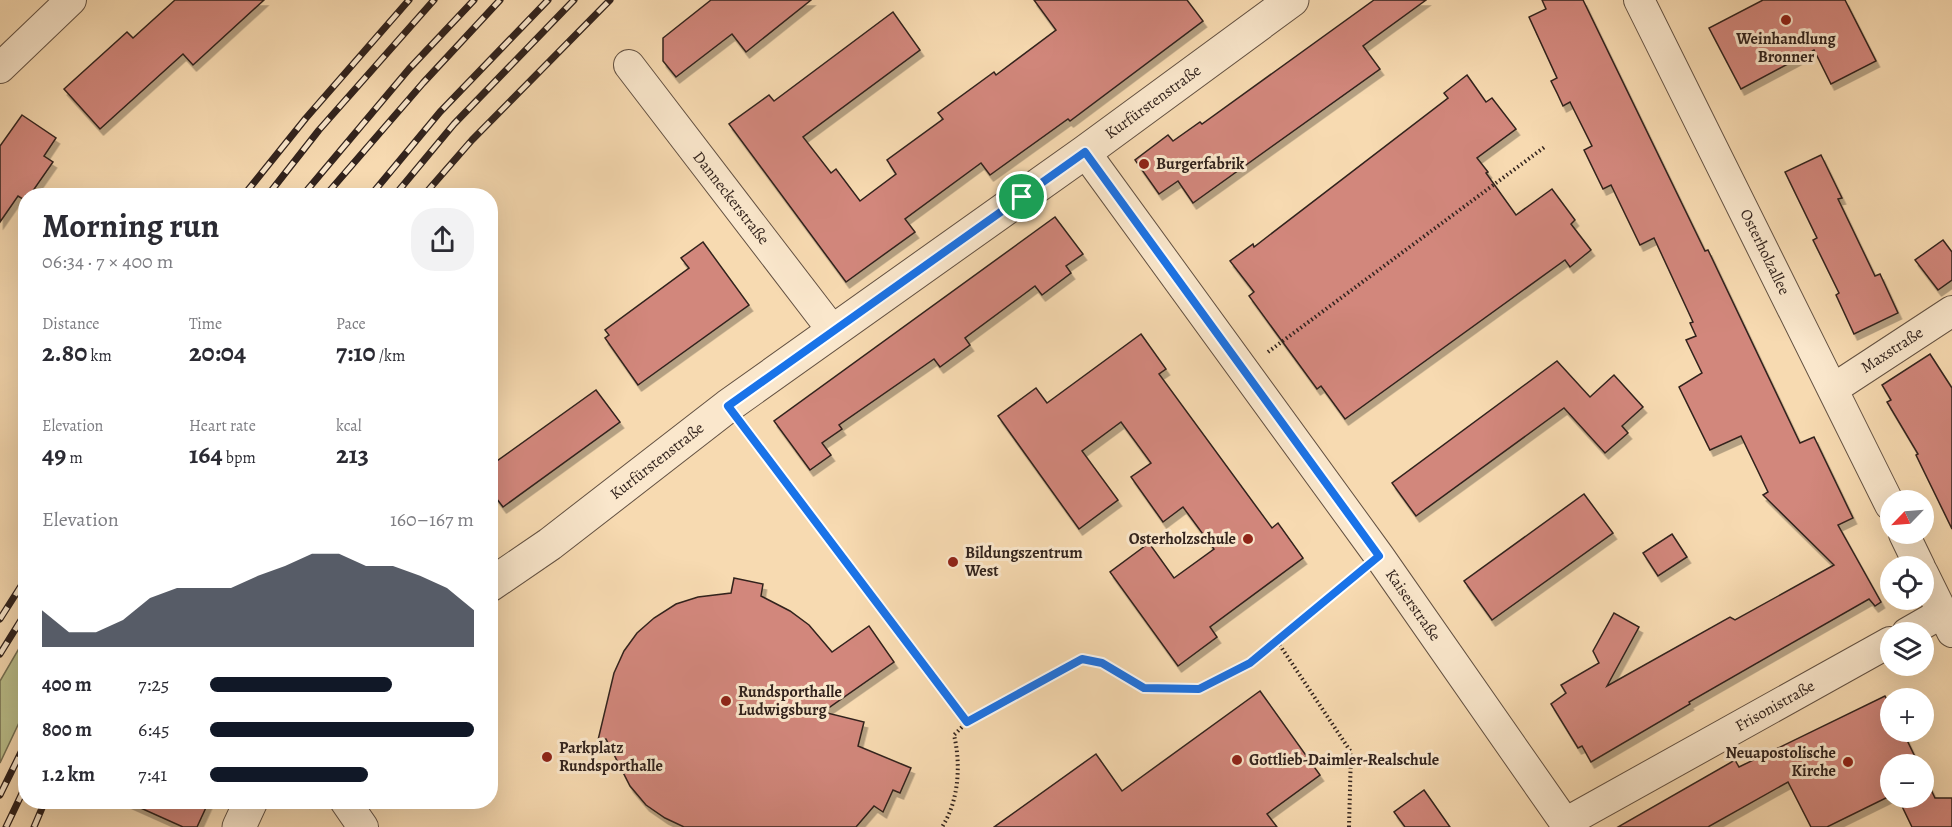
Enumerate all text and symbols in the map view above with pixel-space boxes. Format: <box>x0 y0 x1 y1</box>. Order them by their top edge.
marker: Weinhandlung Bronner <box>1779 13 1793 27</box>
place label: Weinhandlung Bronner <box>1735 28 1837 68</box>
street label: Kurfürstenstraße <box>1100 60 1206 144</box>
street label: Danneckerstraße <box>688 147 774 249</box>
place label: Burgerfabrik <box>1156 153 1245 175</box>
marker: Burgerfabrik <box>1137 157 1151 171</box>
pin <box>996 171 1047 222</box>
icon: arrive <box>1005 180 1038 213</box>
text: Morning run <box>42 203 219 248</box>
street label: Osterholzallee <box>1735 205 1795 299</box>
button: share <box>411 208 474 271</box>
text: 06:34 · 7 × 400 m <box>42 248 173 275</box>
text: Distance <box>42 313 99 335</box>
text: Time <box>189 313 222 335</box>
text: Pace <box>336 313 366 335</box>
street label: Maxstraße <box>1857 322 1927 378</box>
text: 2.80 <box>42 335 87 370</box>
text: 20:04 <box>189 335 246 370</box>
text: 7:10 <box>336 335 376 370</box>
text: km <box>87 345 112 367</box>
text: /km <box>376 345 405 367</box>
text: Elevation <box>42 415 103 437</box>
text: Heart rate <box>189 415 256 437</box>
text: kcal <box>336 415 362 437</box>
street label: Kurfürstenstraße <box>605 417 709 505</box>
text: 49 <box>42 437 66 472</box>
text: 164 <box>189 437 223 472</box>
text: 213 <box>336 437 369 472</box>
text: m <box>66 447 83 469</box>
text: bpm <box>223 447 256 469</box>
north arrow <box>1880 490 1934 544</box>
map controls <box>1880 490 1934 808</box>
text: Elevation <box>42 506 119 533</box>
text: 160–167 m <box>390 506 474 533</box>
place label: Osterholzschule <box>1129 528 1236 550</box>
marker: Osterholzschule <box>1241 532 1255 546</box>
place label: Bildungszentrum West <box>964 542 1083 582</box>
marker: Bildungszentrum West <box>946 555 960 569</box>
button: locate <box>1880 556 1934 610</box>
street label: Kaiserstraße <box>1380 565 1446 645</box>
button: layers <box>1880 622 1934 676</box>
text: 400 m <box>42 671 92 698</box>
text: 7:25 <box>138 671 169 698</box>
street label: Frisonistraße <box>1731 675 1819 737</box>
place label: Rundsporthalle Ludwigsburg <box>738 681 842 721</box>
button: + <box>1880 688 1934 742</box>
marker: Rundsporthalle Ludwigsburg <box>719 694 733 708</box>
text: 800 m <box>42 716 92 743</box>
text: 6:45 <box>138 716 170 743</box>
place label: Parkplatz Rundsporthalle <box>559 737 663 777</box>
place label: Neuapostolische Kirche <box>1726 742 1836 782</box>
place label: Gottlieb-Daimler-Realschule <box>1249 749 1439 771</box>
marker: Parkplatz Rundsporthalle <box>540 750 554 764</box>
marker: Gottlieb-Daimler-Realschule <box>1230 753 1244 767</box>
button: − <box>1880 754 1934 808</box>
marker: Neuapostolische Kirche <box>1841 755 1855 769</box>
text: 1.2 km <box>42 761 95 788</box>
text: 7:41 <box>138 761 167 788</box>

